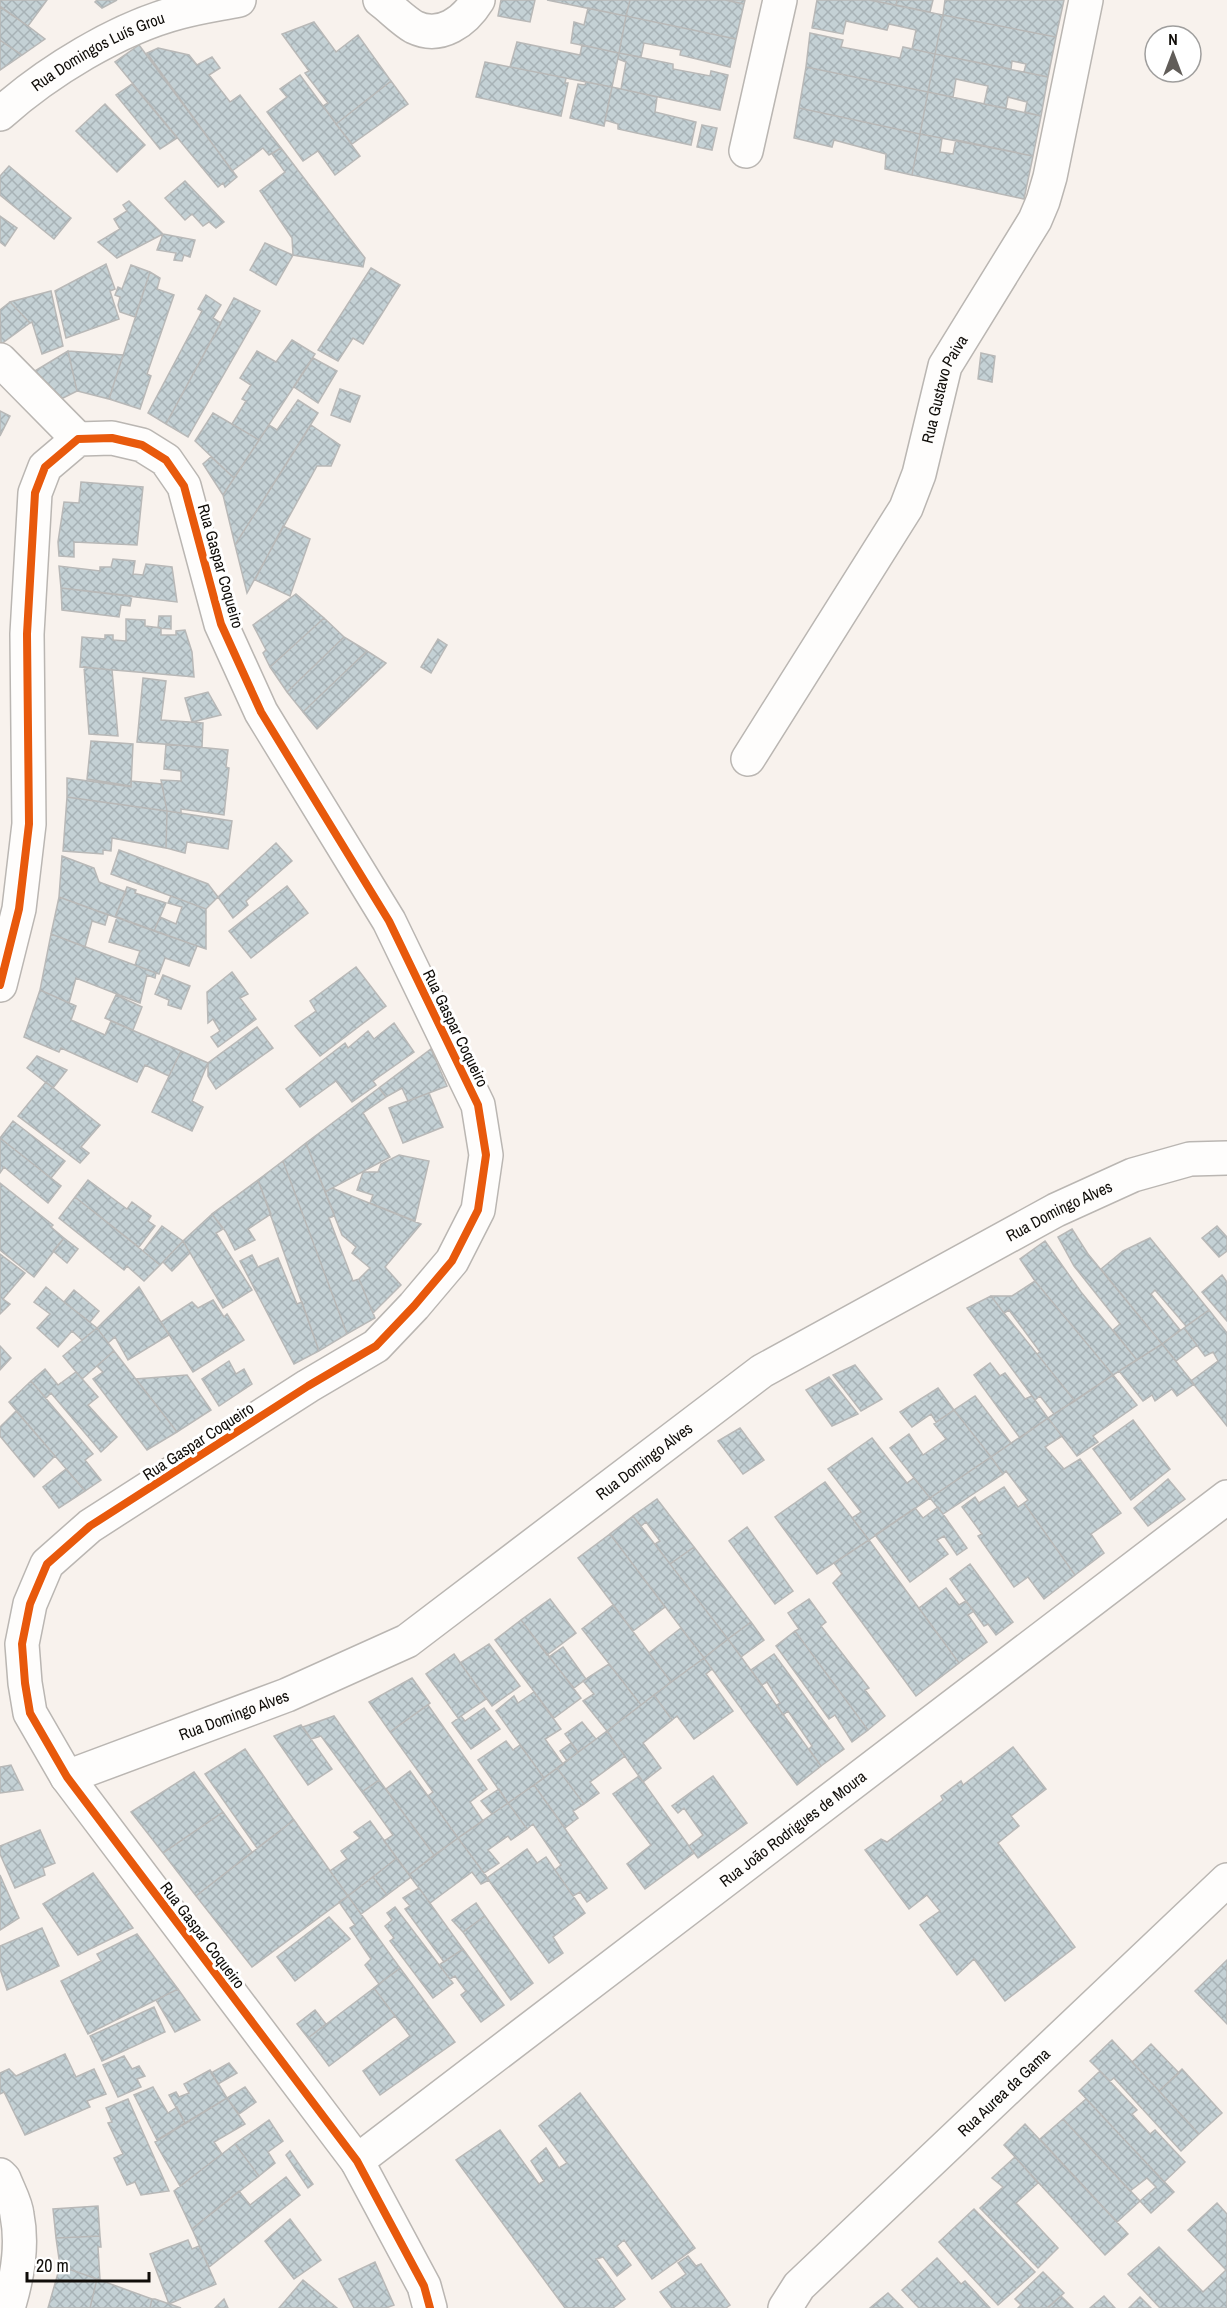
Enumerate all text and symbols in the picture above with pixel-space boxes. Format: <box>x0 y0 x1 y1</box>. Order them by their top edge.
street label: Rua Domingos Luís Grou <box>26 6 167 96</box>
north arrow <box>1143 24 1203 84</box>
text: N <box>1168 28 1178 50</box>
street label: Rua Gustavo Paiva <box>916 330 973 445</box>
street label: Rua Gaspar Coqueiro <box>193 501 249 631</box>
street label: Rua Gaspar Coqueiro <box>418 965 494 1091</box>
street label: Rua Domingo Alves <box>1002 1175 1116 1246</box>
street label: Rua Gaspar Coqueiro <box>138 1397 258 1485</box>
street label: Rua Domingo Alves <box>591 1417 697 1505</box>
street label: Rua Domingo Alves <box>176 1684 292 1745</box>
street label: Rua João Rodrigues de Moura <box>715 1765 871 1892</box>
street label: Rua Gaspar Coqueiro <box>156 1877 250 1993</box>
street label: Rua Aurea da Gama <box>953 2042 1055 2141</box>
scale bar <box>27 2245 148 2283</box>
text: 20 m <box>36 2253 69 2278</box>

